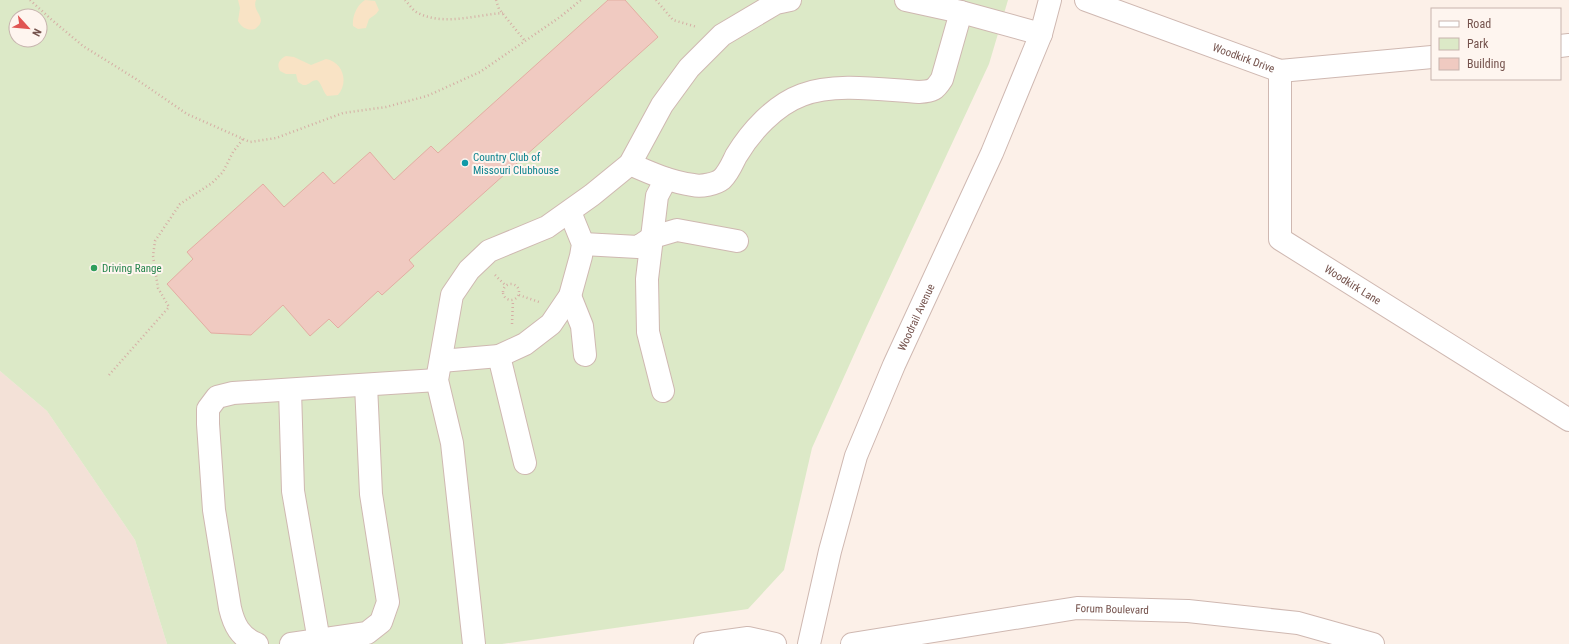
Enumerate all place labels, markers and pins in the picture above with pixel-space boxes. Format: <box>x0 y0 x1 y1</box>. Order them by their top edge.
place label: Country Club of Missouri Clubhouse <box>473 151 559 177</box>
marker: Country Club of Missouri Clubhouse <box>460 158 470 168</box>
place label: Driving Range <box>102 262 162 275</box>
marker: Driving Range <box>89 263 99 273</box>

